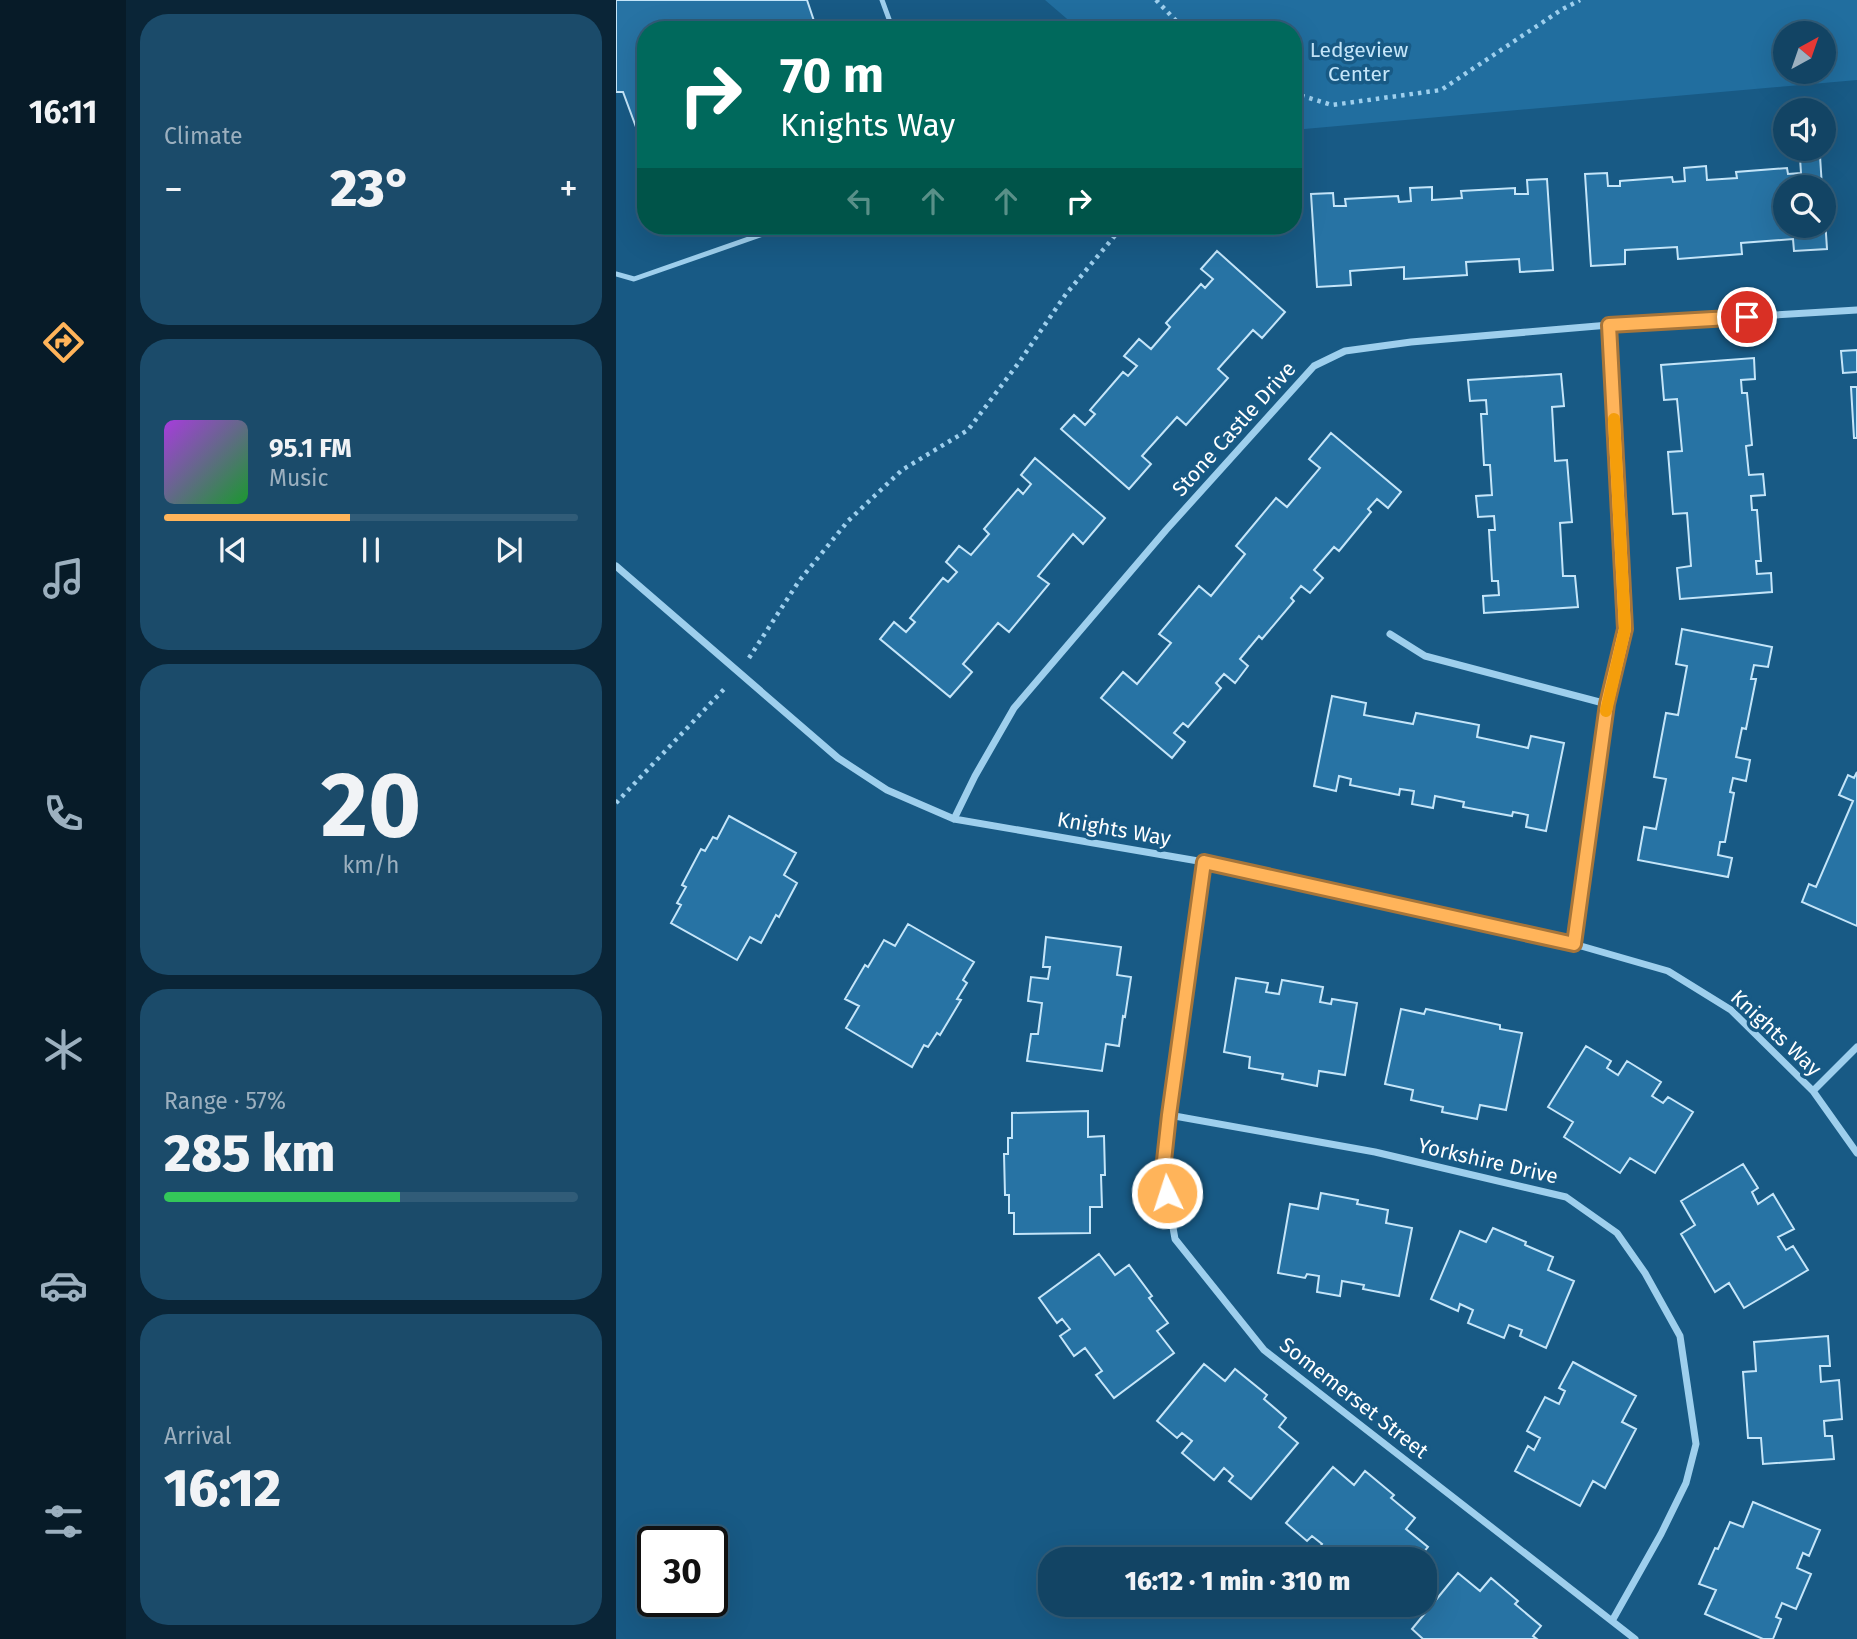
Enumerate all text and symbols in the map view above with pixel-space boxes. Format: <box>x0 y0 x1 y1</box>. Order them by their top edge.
north arrow <box>1773 21 1836 84</box>
map controls <box>1773 21 1836 238</box>
park label: Ledgeview Center <box>1310 37 1408 87</box>
text: 70 m <box>780 46 884 105</box>
icon: right <box>665 49 756 140</box>
text: 16:11 <box>29 93 97 131</box>
button: sound <box>1773 98 1836 161</box>
text: Knights Way <box>780 106 955 144</box>
text: Climate <box>164 122 243 150</box>
text: 23° <box>330 157 412 220</box>
text: − <box>164 166 183 212</box>
text: + <box>559 166 578 212</box>
button: search <box>1773 175 1836 238</box>
icon: left <box>841 182 879 220</box>
icon: ahead <box>914 182 952 220</box>
icon: ahead <box>987 182 1025 220</box>
icon: right <box>1060 182 1098 220</box>
pin <box>1717 287 1777 347</box>
icon: arrive <box>1728 298 1766 336</box>
icon: directions <box>39 318 88 367</box>
street label: Stone Castle Drive <box>1167 356 1301 502</box>
text: 95.1 FM <box>269 433 352 464</box>
text: Music <box>269 464 329 492</box>
icon: previous <box>214 531 252 569</box>
icon: pause <box>352 531 390 569</box>
icon: next <box>490 531 528 569</box>
icon: music <box>39 554 88 603</box>
text: 20 <box>321 751 421 860</box>
icon: phone <box>39 789 88 838</box>
street label: Knights Way <box>1055 806 1174 852</box>
text: km/h <box>343 851 399 879</box>
street label: Knights Way <box>1725 984 1827 1082</box>
icon: climate <box>39 1025 88 1074</box>
text: Range · 57% <box>164 1087 286 1115</box>
text: 285 km <box>164 1122 335 1185</box>
street label: Yorkshire Drive <box>1415 1132 1561 1190</box>
position arrow <box>1130 1156 1204 1230</box>
icon: car <box>39 1261 88 1310</box>
street label: Somemerset Street <box>1274 1332 1434 1464</box>
text: Arrival <box>164 1422 231 1450</box>
text: 16:12 <box>164 1457 281 1520</box>
icon: filters <box>39 1497 88 1546</box>
speed limit sign: 30 <box>637 1526 728 1617</box>
text: 16:12 · 1 min · 310 m <box>1125 1566 1350 1597</box>

